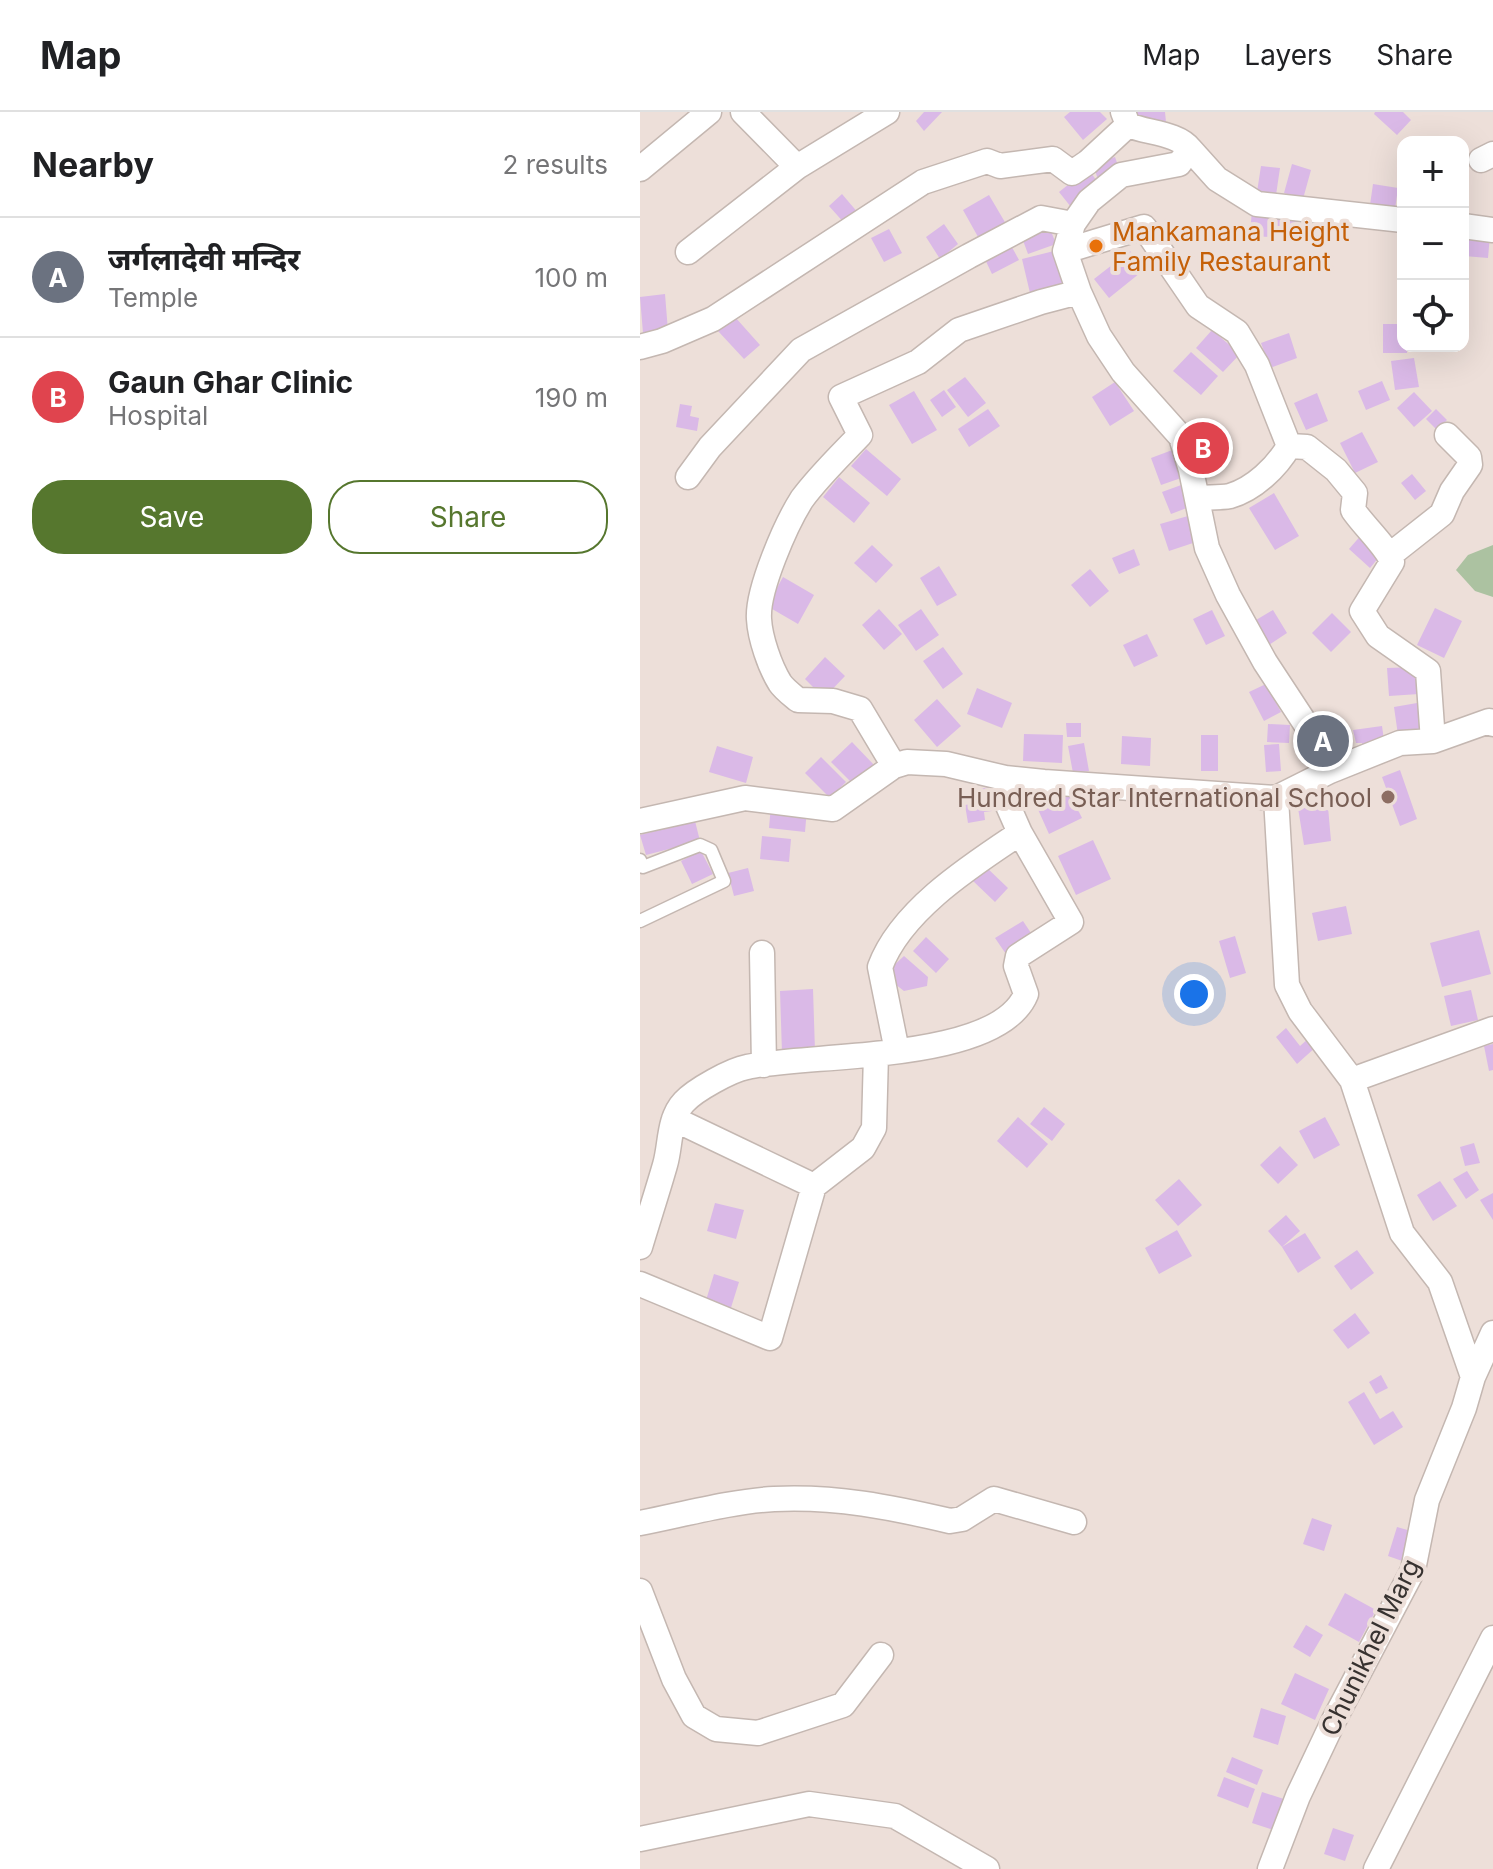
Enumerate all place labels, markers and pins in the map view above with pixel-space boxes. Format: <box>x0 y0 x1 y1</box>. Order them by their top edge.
place label: Mankamana Height Family Restaurant <box>1112 216 1350 277</box>
marker: Mankamana Height Family Restaurant <box>1087 237 1105 255</box>
pin: B <box>1177 418 1229 478</box>
pin: A <box>1297 711 1349 771</box>
place label: Hundred Star International School <box>957 782 1372 813</box>
marker: Hundred Star International School <box>1379 788 1397 806</box>

